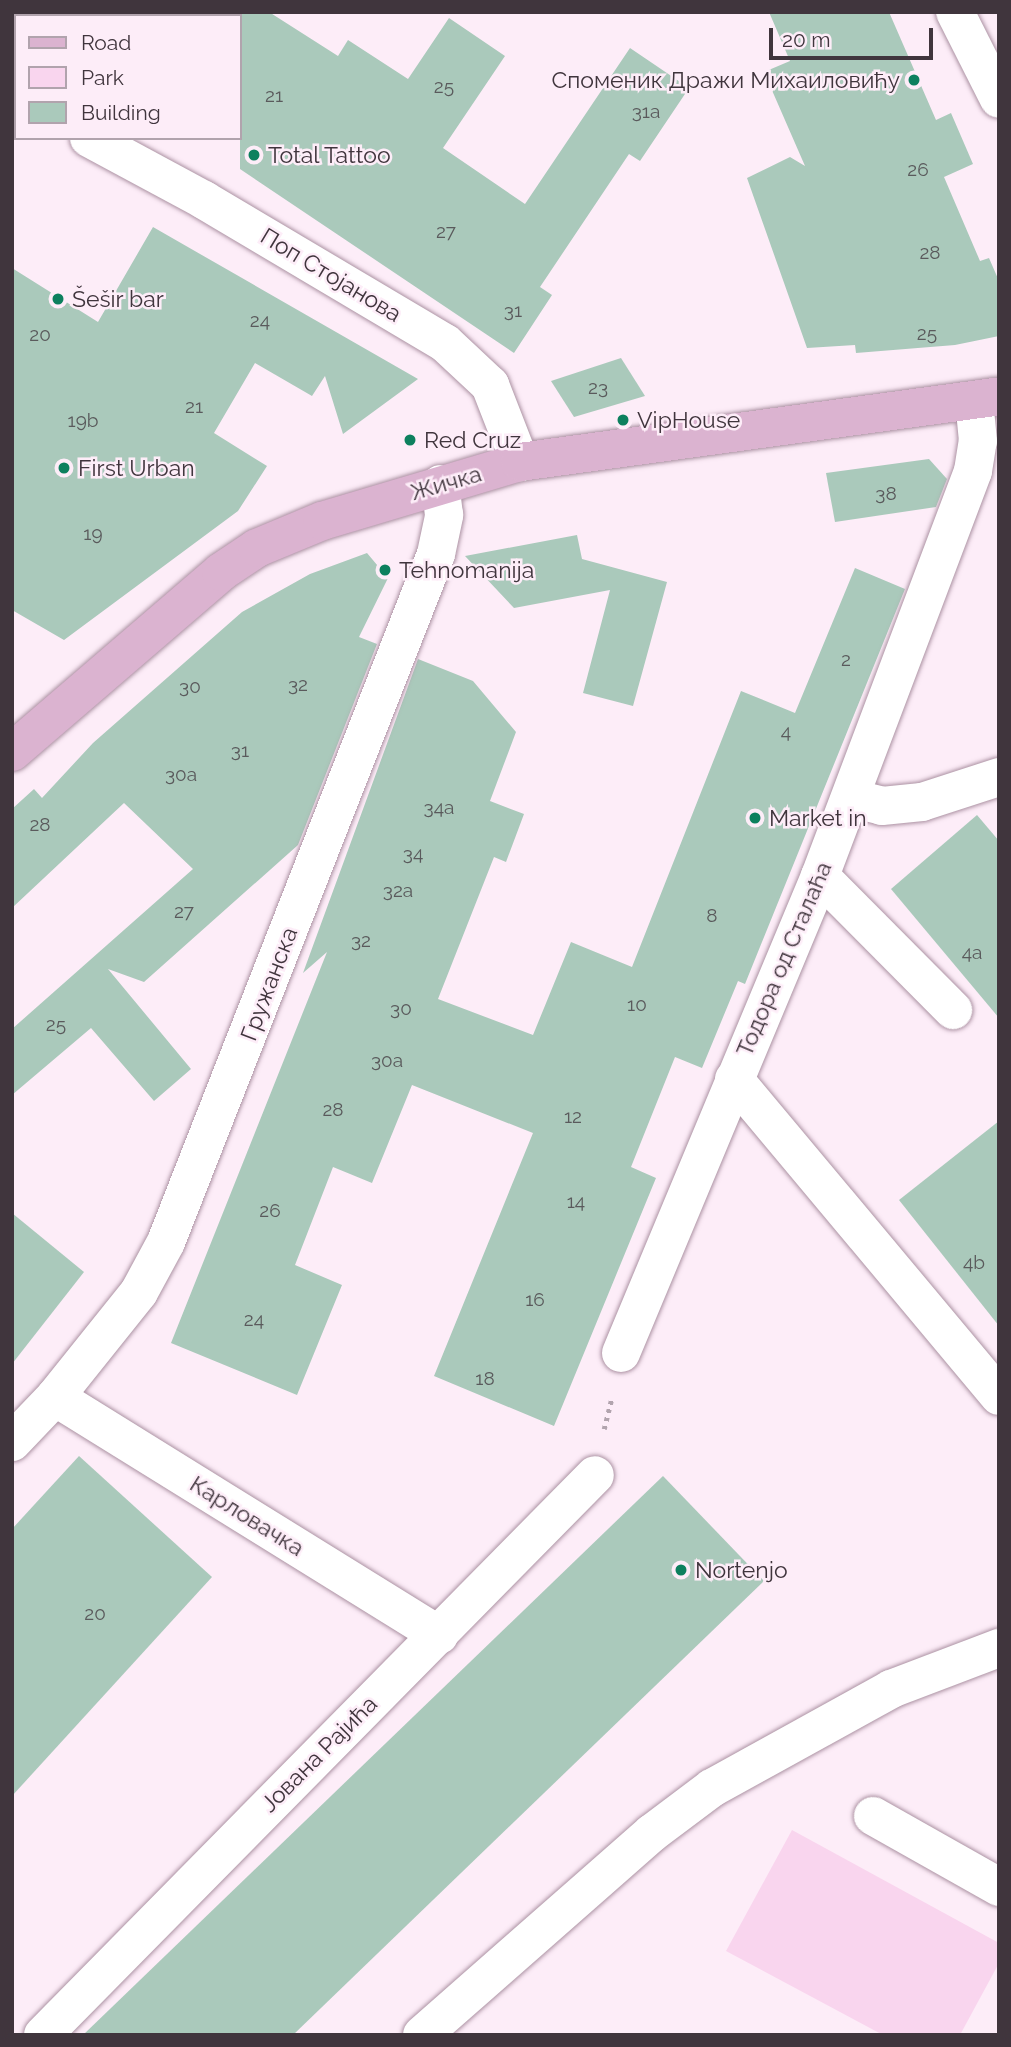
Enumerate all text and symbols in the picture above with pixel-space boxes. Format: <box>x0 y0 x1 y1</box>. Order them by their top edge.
legend <box>14 14 242 140</box>
scale bar <box>773 14 937 58</box>
text: 20 m <box>782 27 830 52</box>
text: Road <box>81 30 131 55</box>
text: Park <box>81 65 124 90</box>
place label: Споменик Дражи Михаиловићу <box>551 66 900 94</box>
marker: Споменик Дражи Михаиловићу <box>906 72 922 88</box>
house number: 25 <box>434 76 454 98</box>
house number: 21 <box>265 85 283 107</box>
text: Building <box>81 100 161 125</box>
house number: 31a <box>632 101 660 123</box>
place label: Total Tattoo <box>268 141 392 169</box>
marker: Total Tattoo <box>246 147 262 163</box>
house number: 26 <box>907 159 929 181</box>
house number: 27 <box>436 221 456 243</box>
street label: Поп Стојанова <box>256 222 406 328</box>
house number: 28 <box>919 242 941 264</box>
place label: Šešir bar <box>72 285 164 313</box>
marker: Šešir bar <box>50 291 66 307</box>
house number: 31 <box>504 300 522 322</box>
house number: 24 <box>250 310 270 332</box>
house number: 25 <box>917 323 937 345</box>
house number: 20 <box>29 324 51 346</box>
house number: 23 <box>588 377 608 399</box>
house number: 21 <box>185 396 203 418</box>
place label: VipHouse <box>637 406 740 434</box>
house number: 19b <box>68 410 98 432</box>
marker: VipHouse <box>615 412 631 428</box>
place label: Red Cruz <box>424 426 521 454</box>
marker: Red Cruz <box>402 432 418 448</box>
place label: First Urban <box>78 454 195 482</box>
marker: First Urban <box>56 460 72 476</box>
street label: Жичка <box>407 460 485 506</box>
house number: 38 <box>875 483 897 505</box>
house number: 19 <box>83 523 103 545</box>
place label: Tehnomanija <box>399 556 534 584</box>
marker: Tehnomanija <box>377 562 393 578</box>
house number: 2 <box>841 649 851 671</box>
house number: 32 <box>288 674 308 696</box>
house number: 30 <box>179 676 201 698</box>
house number: 4 <box>781 721 791 743</box>
house number: 31 <box>231 740 249 762</box>
house number: 30a <box>165 764 197 786</box>
house number: 34a <box>424 797 454 819</box>
place label: Market in <box>769 804 867 832</box>
marker: Market in <box>747 810 763 826</box>
house number: 28 <box>29 814 51 836</box>
house number: 34 <box>403 843 423 865</box>
street label: Тодора од Сталаћа <box>731 858 837 1060</box>
house number: 32a <box>383 880 413 902</box>
house number: 27 <box>174 901 194 923</box>
house number: 8 <box>706 905 718 927</box>
street label: Гружанска <box>235 923 303 1045</box>
house number: 32 <box>351 930 371 952</box>
house number: 4a <box>962 942 982 964</box>
house number: 10 <box>627 994 647 1016</box>
house number: 30 <box>390 998 412 1020</box>
house number: 25 <box>46 1014 66 1036</box>
house number: 30a <box>371 1050 403 1072</box>
house number: 28 <box>322 1099 344 1121</box>
house number: 12 <box>564 1106 582 1128</box>
house number: 14 <box>567 1191 585 1213</box>
house number: 26 <box>259 1200 281 1222</box>
house number: 4b <box>963 1252 985 1274</box>
house number: 16 <box>525 1289 545 1311</box>
house number: 24 <box>244 1309 264 1331</box>
house number: 18 <box>475 1368 495 1390</box>
street label: Карловачка <box>185 1470 309 1562</box>
place label: Nortenjo <box>695 1556 788 1584</box>
marker: Nortenjo <box>673 1562 689 1578</box>
house number: 20 <box>84 1603 106 1625</box>
street label: Јована Рајића <box>255 1690 383 1818</box>

